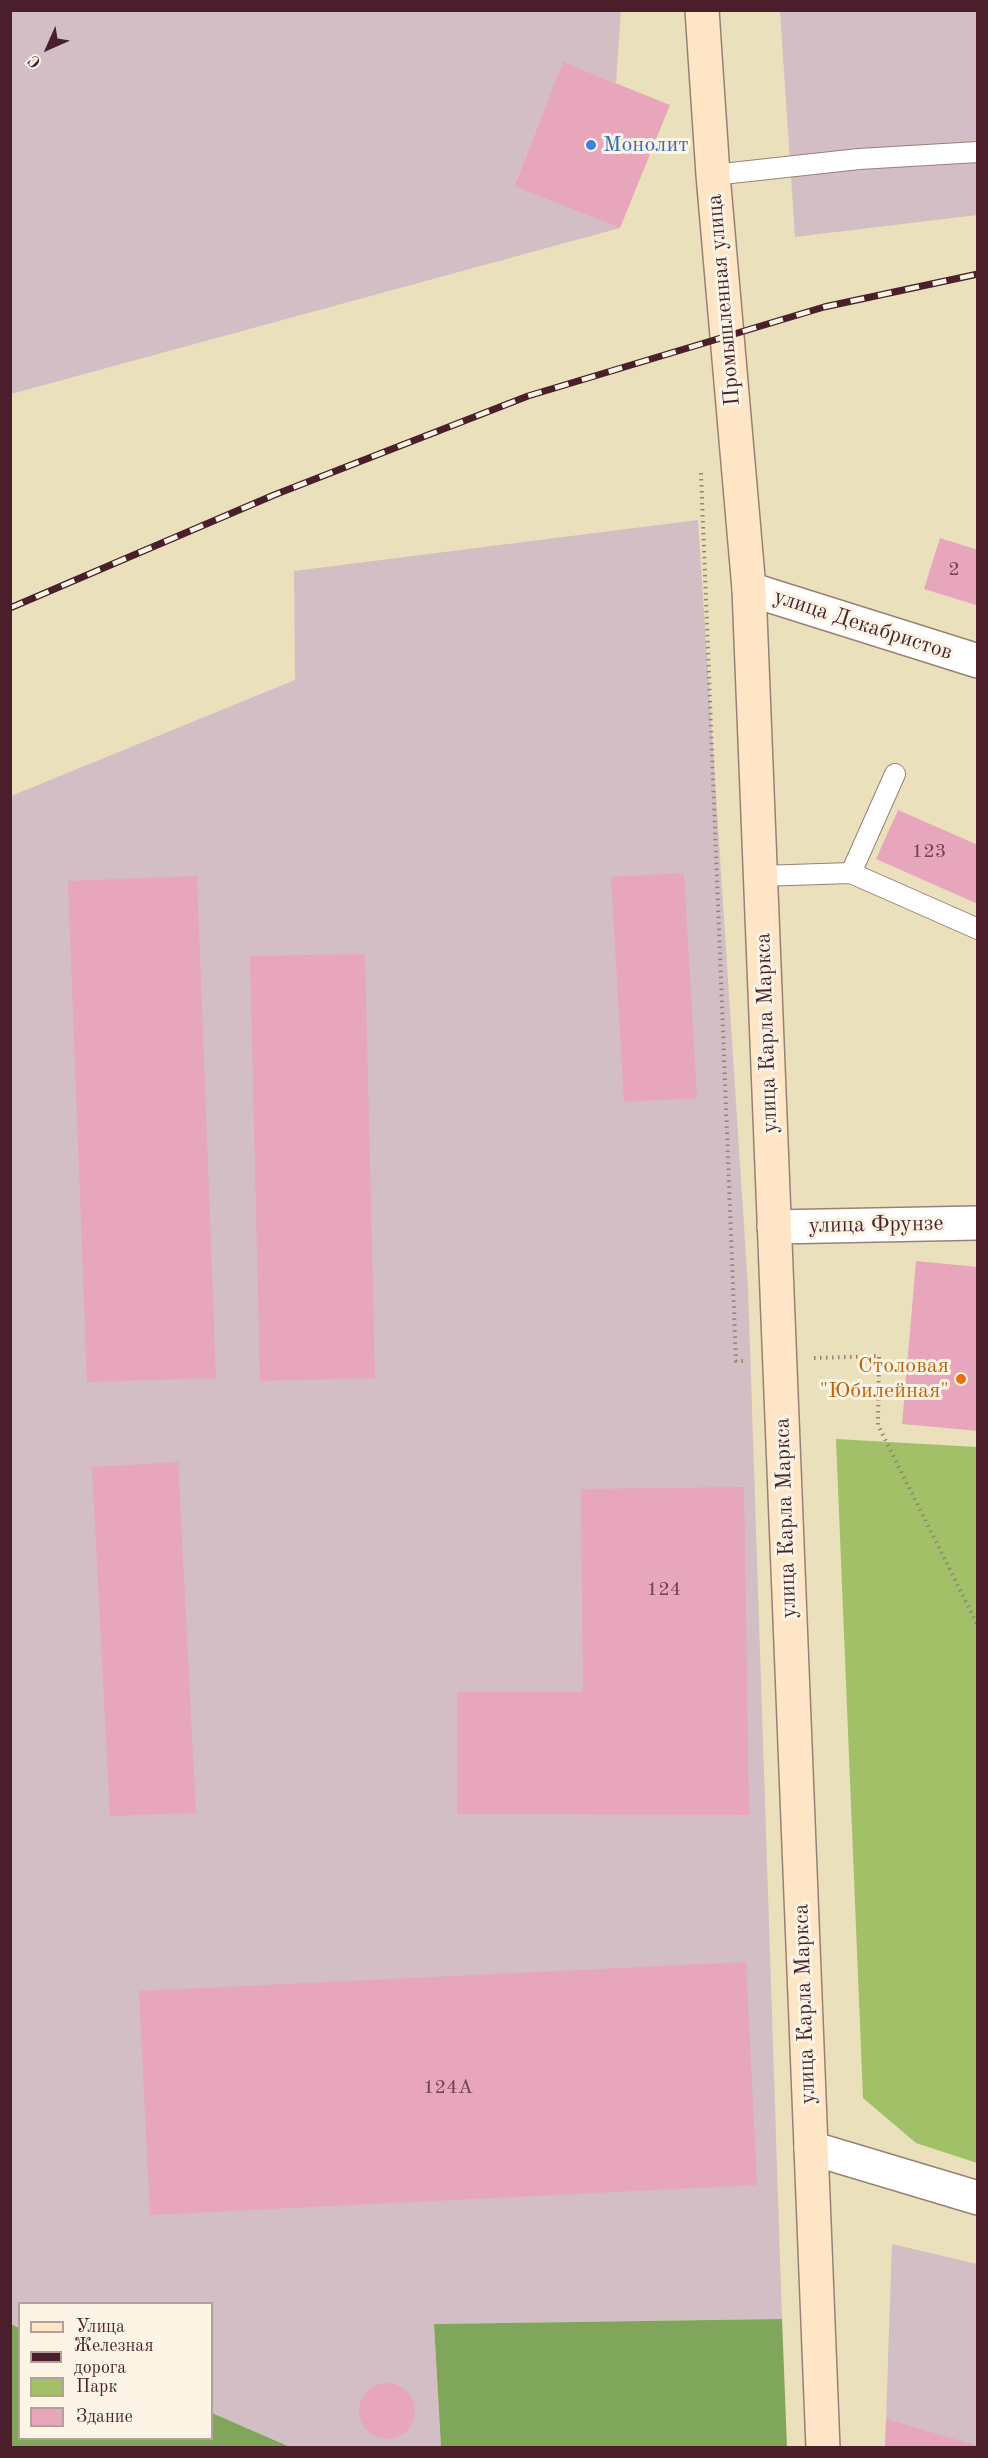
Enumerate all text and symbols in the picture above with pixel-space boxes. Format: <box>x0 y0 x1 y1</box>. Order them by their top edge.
north arrow <box>18 18 78 78</box>
text: С <box>26 51 45 70</box>
place label: Монолит <box>603 132 689 158</box>
marker: Монолит <box>584 138 598 152</box>
street label: Промышленная улица <box>702 193 746 407</box>
house number: 2 <box>948 558 960 582</box>
street label: улица Декабристов <box>770 584 956 666</box>
house number: 123 <box>912 840 946 864</box>
street label: улица Карла Маркса <box>750 932 784 1134</box>
street label: улица Фрунзе <box>808 1211 944 1239</box>
place label: Столовая "Юбилейная" <box>819 1353 949 1404</box>
marker: Столовая "Юбилейная" <box>954 1372 968 1386</box>
street label: улица Карла Маркса <box>769 1417 803 1619</box>
house number: 124 <box>647 1578 681 1602</box>
street label: улица Карла Маркса <box>788 1903 822 2105</box>
house number: 124А <box>423 2076 473 2100</box>
legend <box>18 2302 213 2440</box>
text: Улица <box>76 2318 125 2336</box>
text: Железная дорога <box>74 2337 154 2377</box>
text: Парк <box>76 2378 117 2396</box>
text: Здание <box>76 2408 133 2426</box>

